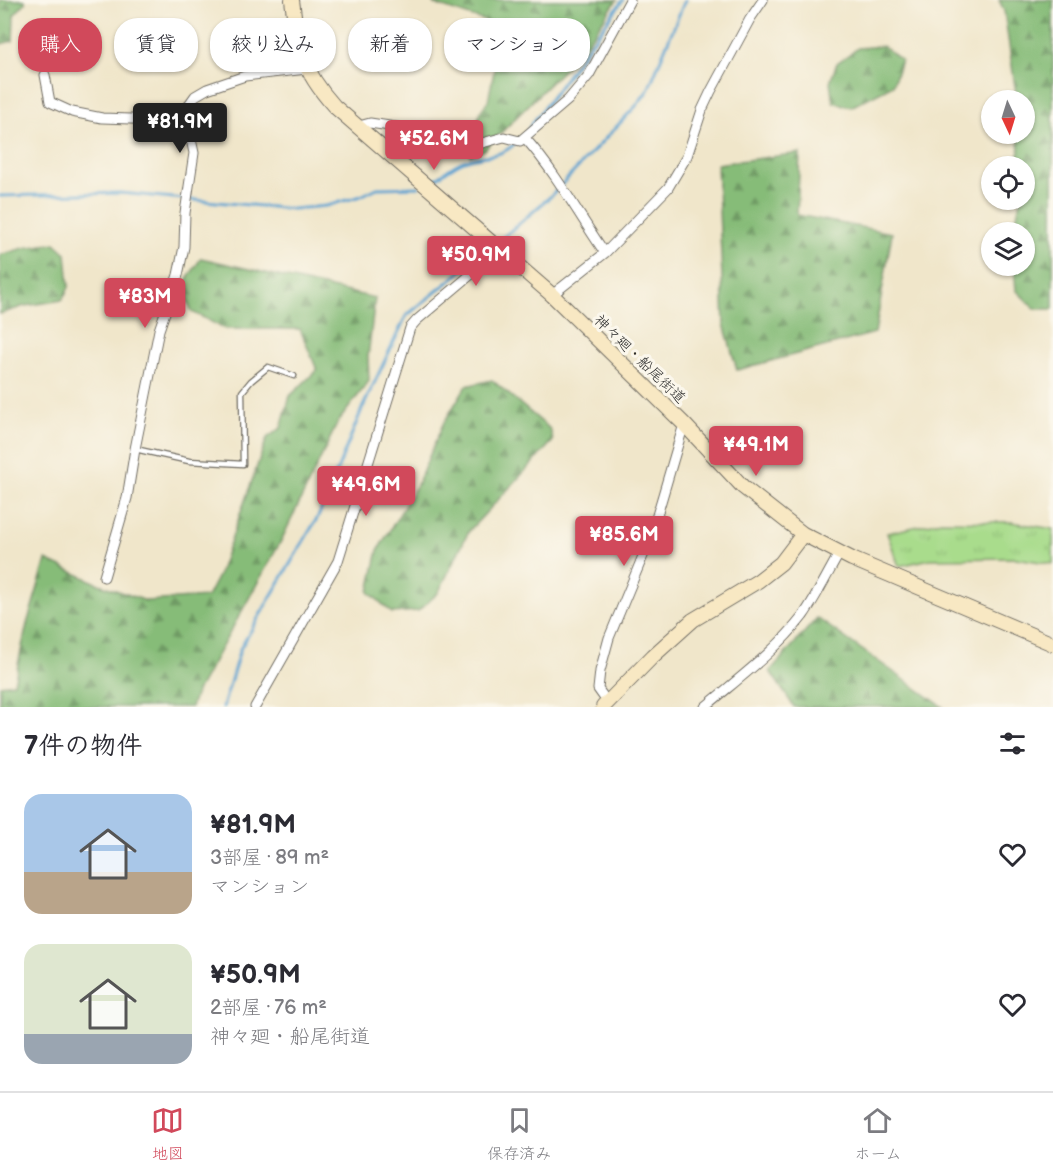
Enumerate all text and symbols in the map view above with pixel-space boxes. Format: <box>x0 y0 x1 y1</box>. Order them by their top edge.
chip: 購入 <box>18 18 102 72</box>
chip: 賃貸 <box>114 18 198 72</box>
chip: 絞り込み <box>210 18 336 72</box>
chip: 新着 <box>348 18 432 72</box>
chip: マンション <box>444 18 590 72</box>
north arrow <box>981 90 1035 144</box>
map controls <box>981 90 1035 276</box>
pin: ¥81.9M <box>131 103 229 154</box>
text: ¥81.9M <box>147 110 213 134</box>
pin: ¥52.6M <box>385 120 483 171</box>
text: ¥52.6M <box>399 127 469 151</box>
button: locate <box>981 156 1035 210</box>
button: layers <box>981 222 1035 276</box>
pin: ¥50.9M <box>427 236 525 287</box>
text: ¥50.9M <box>441 243 511 267</box>
pin: ¥83M <box>109 278 181 329</box>
text: ¥83M <box>118 285 172 309</box>
street label: 神々廻・船尾街道 <box>590 311 689 408</box>
pin: ¥49.1M <box>707 426 805 477</box>
text: ¥49.1M <box>723 433 789 457</box>
pin: ¥49.6M <box>317 466 415 517</box>
text: ¥49.6M <box>331 473 401 497</box>
pin: ¥85.6M <box>575 516 673 567</box>
text: ¥85.6M <box>589 523 659 547</box>
icon: filters <box>996 727 1029 760</box>
text: 7件の物件 <box>24 731 142 762</box>
text: ¥81.9M <box>210 810 296 841</box>
icon: home <box>72 818 144 890</box>
icon: heart <box>996 838 1029 871</box>
text: 3部屋 · 89 m² <box>210 846 329 870</box>
text: マンション <box>210 875 309 899</box>
text: ¥50.9M <box>210 960 301 991</box>
icon: home <box>72 968 144 1040</box>
icon: heart <box>996 988 1029 1021</box>
text: 2部屋 · 76 m² <box>210 996 327 1020</box>
text: 神々廻・船尾街道 <box>210 1025 370 1049</box>
tab: 地図 <box>151 1104 184 1164</box>
tab: 保存済み <box>487 1104 551 1164</box>
tab: ホーム <box>854 1104 902 1164</box>

